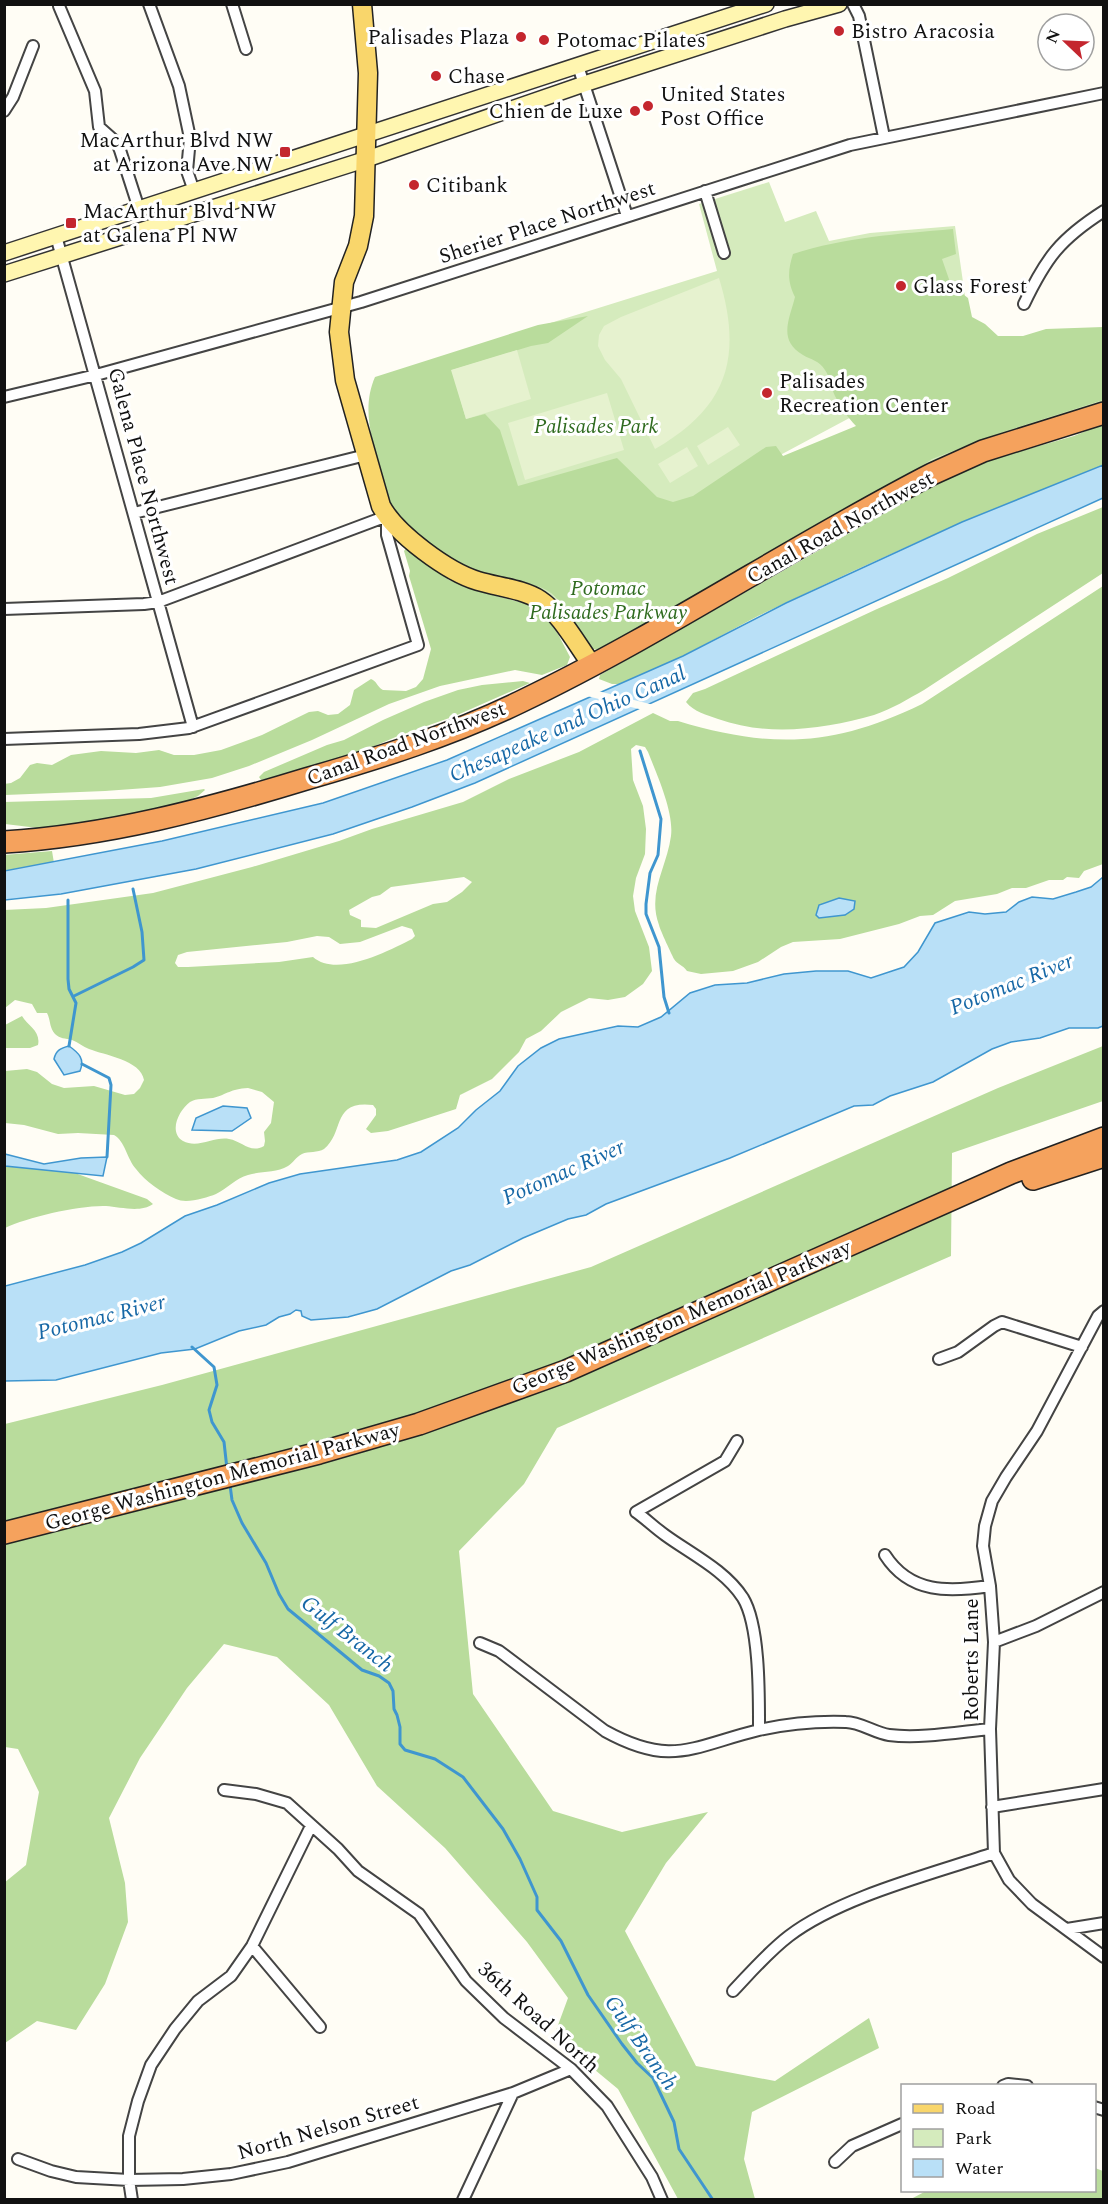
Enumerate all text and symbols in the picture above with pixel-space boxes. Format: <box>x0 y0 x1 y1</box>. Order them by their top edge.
north arrow <box>1036 12 1096 72</box>
place label: Bistro Aracosia <box>851 16 995 48</box>
place label: Palisades Plaza <box>368 22 510 54</box>
marker: Bistro Aracosia <box>832 24 846 38</box>
place label: Potomac Pilates <box>556 25 706 57</box>
text: N <box>1040 26 1067 47</box>
marker: Palisades Plaza <box>514 30 528 44</box>
marker: Potomac Pilates <box>537 33 551 47</box>
place label: Chase <box>448 61 505 93</box>
marker: Chase <box>429 69 443 83</box>
place label: United States Post Office <box>660 79 786 135</box>
place label: Chien de Luxe <box>489 96 623 128</box>
marker: United States Post Office <box>641 99 655 113</box>
marker: Chien de Luxe <box>628 104 642 118</box>
place label: MacArthur Blvd NW at Arizona Ave NW <box>79 125 273 181</box>
marker: MacArthur Blvd NW at Arizona Ave NW <box>278 145 292 159</box>
place label: Citibank <box>426 170 508 202</box>
street label: Sherier Place Northwest <box>435 173 660 273</box>
marker: Citibank <box>407 178 421 192</box>
place label: MacArthur Blvd NW at Galena Pl NW <box>83 196 277 252</box>
marker: MacArthur Blvd NW at Galena Pl NW <box>64 216 78 230</box>
place label: Glass Forest <box>913 271 1027 303</box>
marker: Glass Forest <box>894 279 908 293</box>
street label: Galena Place Northwest <box>99 364 187 588</box>
place label: Palisades Recreation Center <box>779 366 948 422</box>
marker: Palisades Recreation Center <box>760 386 774 400</box>
park label: Palisades Park <box>534 411 658 443</box>
street label: Canal Road Northwest <box>741 463 940 593</box>
park label: Potomac Palisades Parkway <box>529 573 688 629</box>
water label: Chesapeake and Ohio Canal <box>444 657 692 791</box>
street label: Canal Road Northwest <box>302 693 510 795</box>
water label: Potomac River <box>945 944 1079 1024</box>
water label: Potomac River <box>497 1130 631 1214</box>
street label: George Washington Memorial Parkway <box>507 1231 857 1404</box>
water label: Potomac River <box>34 1285 169 1349</box>
street label: George Washington Memorial Parkway <box>41 1414 404 1540</box>
water label: Gulf Branch <box>294 1587 400 1681</box>
street label: Roberts Lane <box>956 1598 988 1722</box>
street label: 36th Road North <box>470 1954 606 2081</box>
water label: Gulf Branch <box>596 1988 686 2097</box>
legend <box>901 2084 1096 2192</box>
street label: North Nelson Street <box>234 2087 423 2169</box>
text: Road <box>955 2095 996 2122</box>
text: Park <box>955 2125 992 2152</box>
text: Water <box>955 2155 1003 2182</box>

